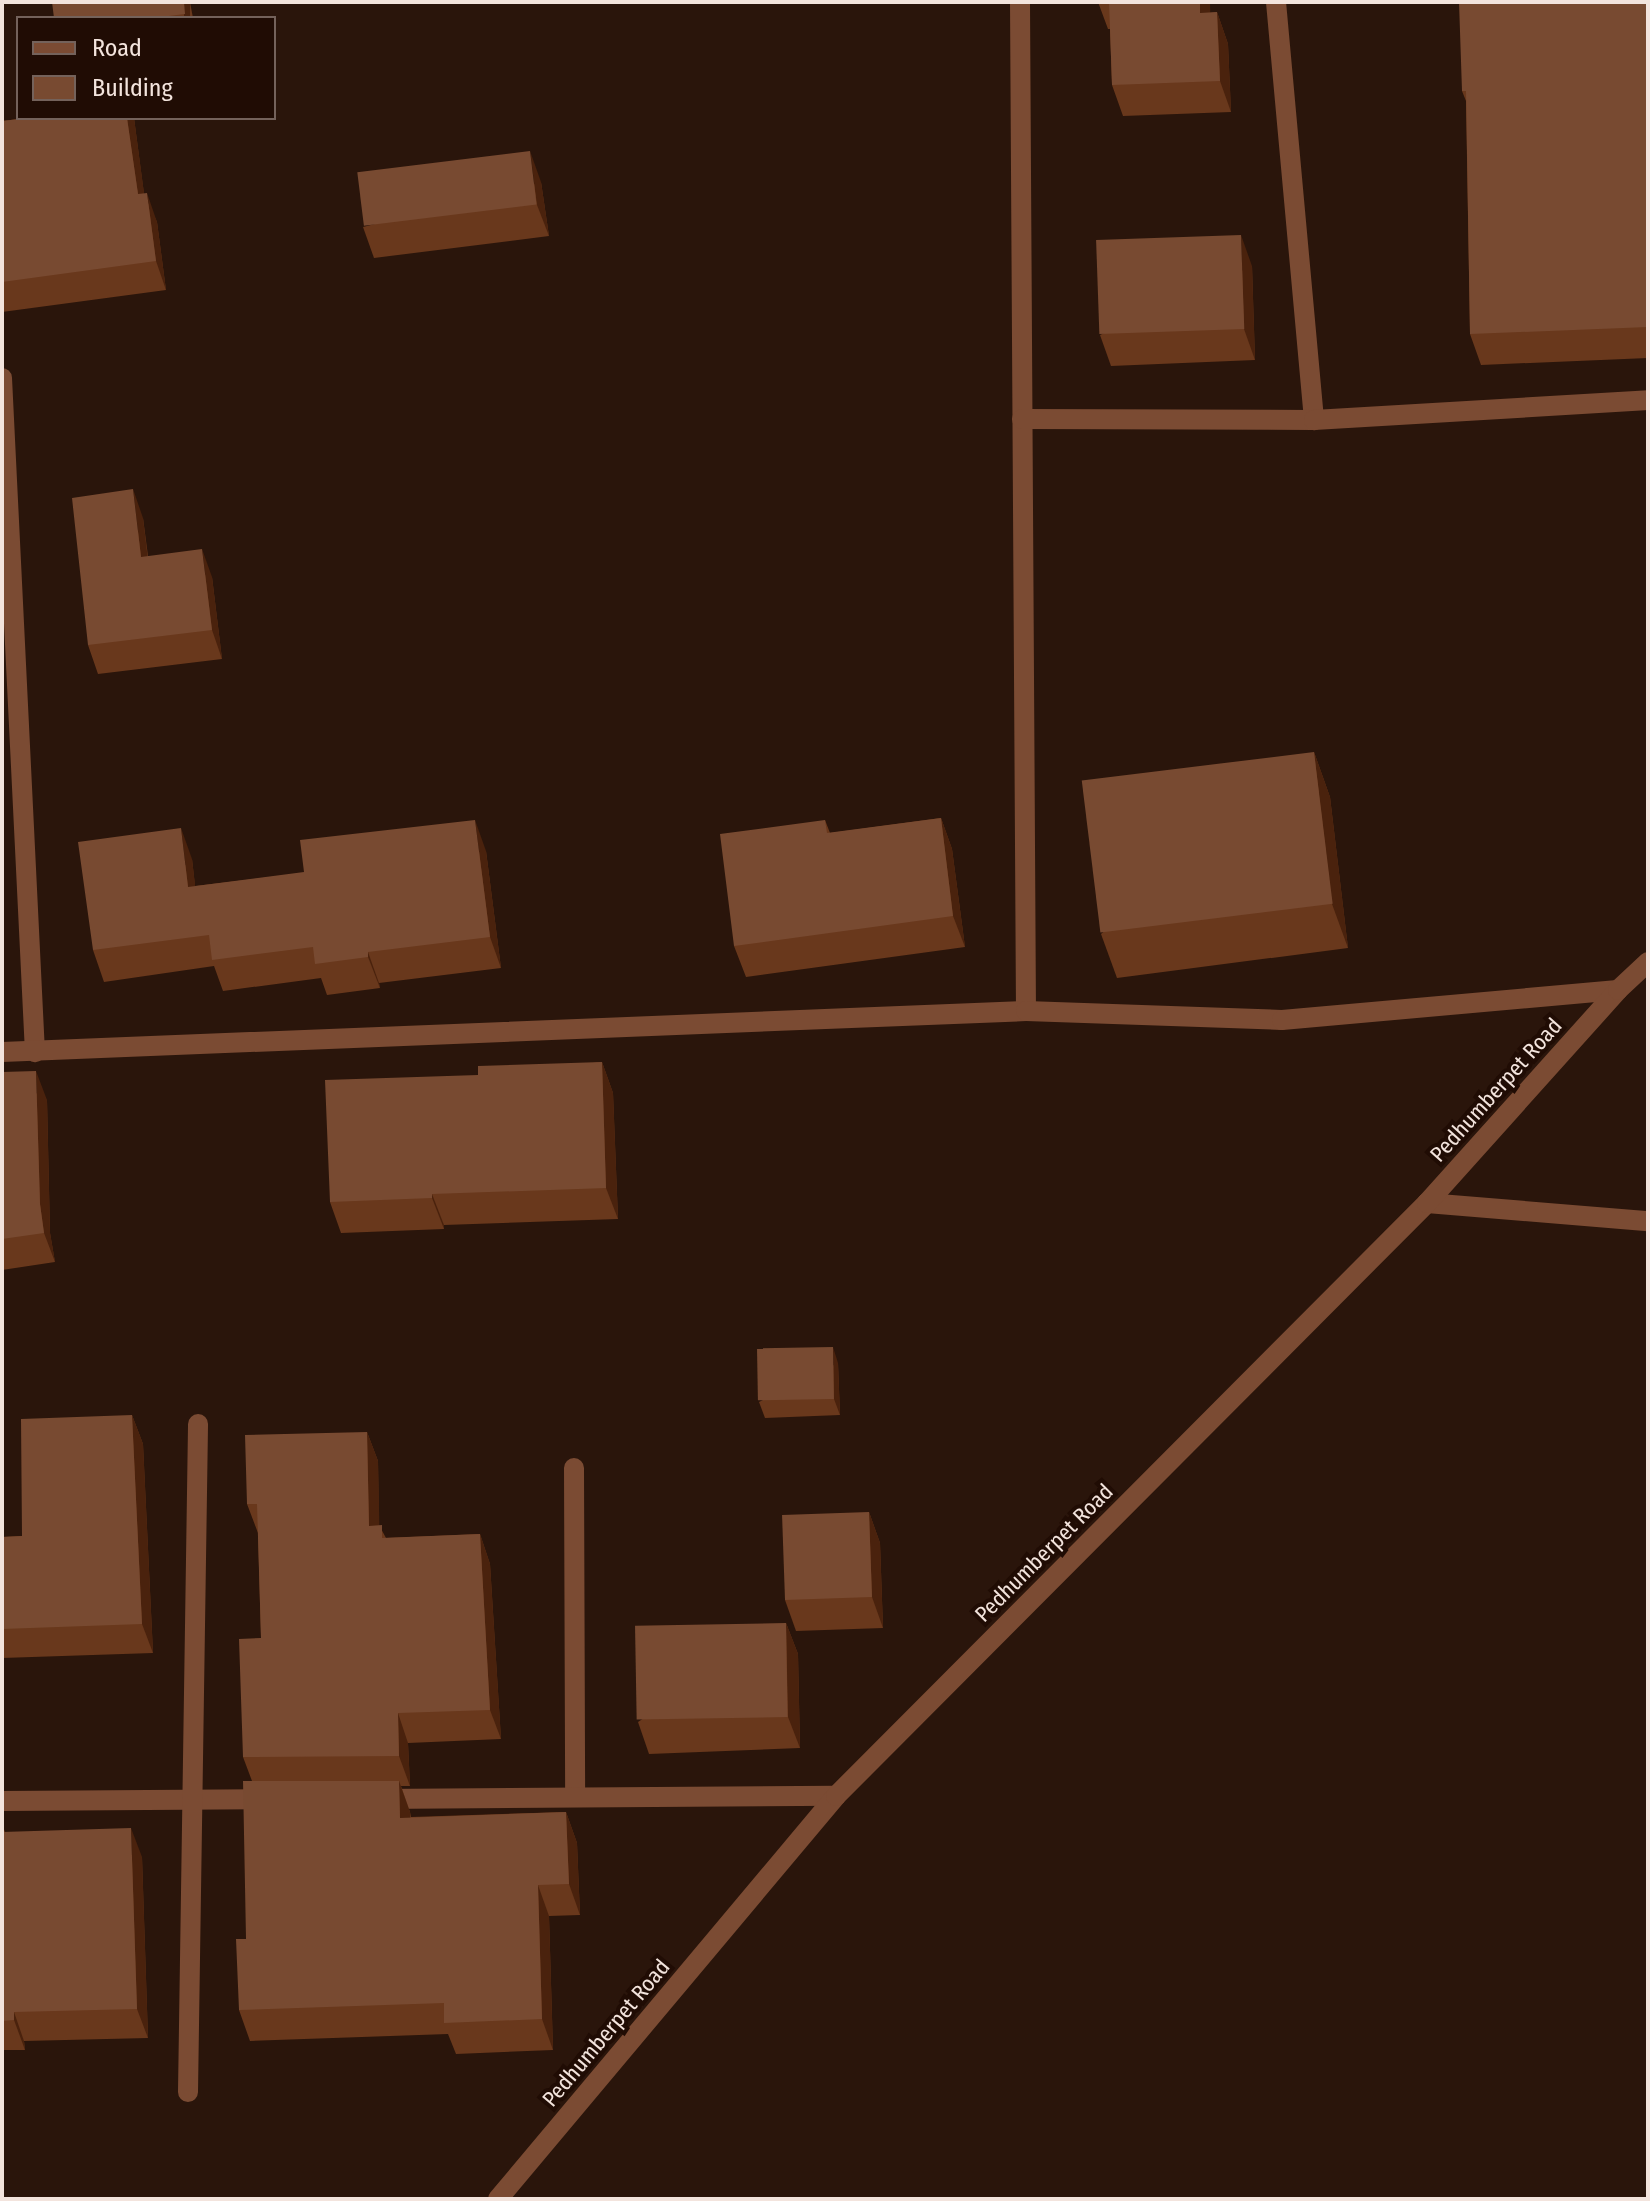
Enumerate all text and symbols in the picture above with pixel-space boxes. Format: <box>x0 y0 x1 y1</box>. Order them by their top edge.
legend <box>16 16 276 120</box>
text: Road <box>92 34 142 62</box>
text: Building <box>92 74 173 102</box>
street label: Pedhumberpet Road <box>1425 1013 1567 1167</box>
street label: Pedhumberpet Road <box>970 1479 1118 1627</box>
street label: Pedhumberpet Road <box>537 1954 675 2112</box>

